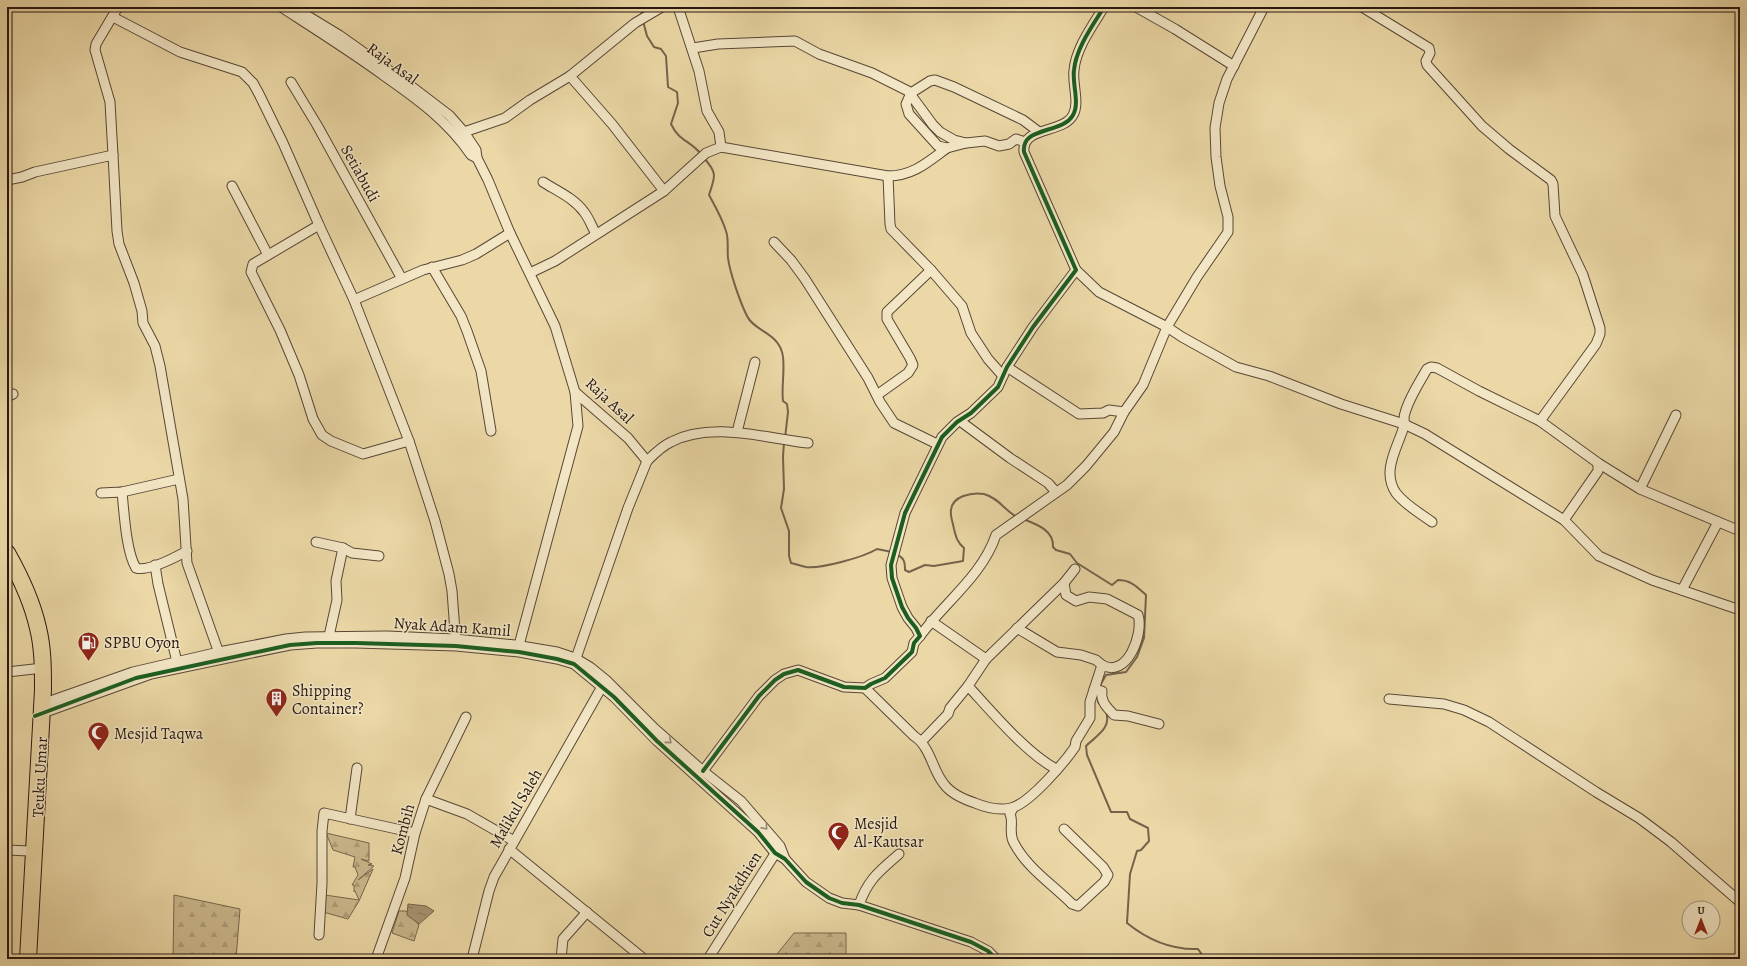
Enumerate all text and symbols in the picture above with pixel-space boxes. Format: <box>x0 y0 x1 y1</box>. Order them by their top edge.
street label: Raja Asal <box>362 38 423 90</box>
street label: Setiabudi <box>335 141 385 206</box>
street label: Raja Asal <box>580 373 638 429</box>
street label: Nyak Adam Kamil <box>393 612 511 642</box>
fuel station icon: SPBU Oyon <box>75 629 101 662</box>
place label: SPBU Oyon <box>104 632 180 654</box>
place label: Shipping Container? <box>292 680 364 720</box>
building icon: Shipping Container? <box>263 686 289 719</box>
mosque icon: Mesjid Taqwa <box>85 720 111 753</box>
place label: Mesjid Taqwa <box>114 723 204 745</box>
street label: Teuku Umar <box>27 736 53 818</box>
one-way arrow <box>664 736 671 743</box>
street label: Malikul Saleh <box>484 764 548 852</box>
street label: Kombih <box>386 801 420 857</box>
place label: Mesjid Al-Kautsar <box>853 813 924 853</box>
mosque icon: Mesjid Al-Kautsar <box>826 819 852 852</box>
one-way arrow <box>760 823 767 830</box>
street label: Cut Nyakdhien <box>697 847 767 942</box>
north arrow <box>1681 900 1721 940</box>
text: U <box>1697 903 1705 918</box>

